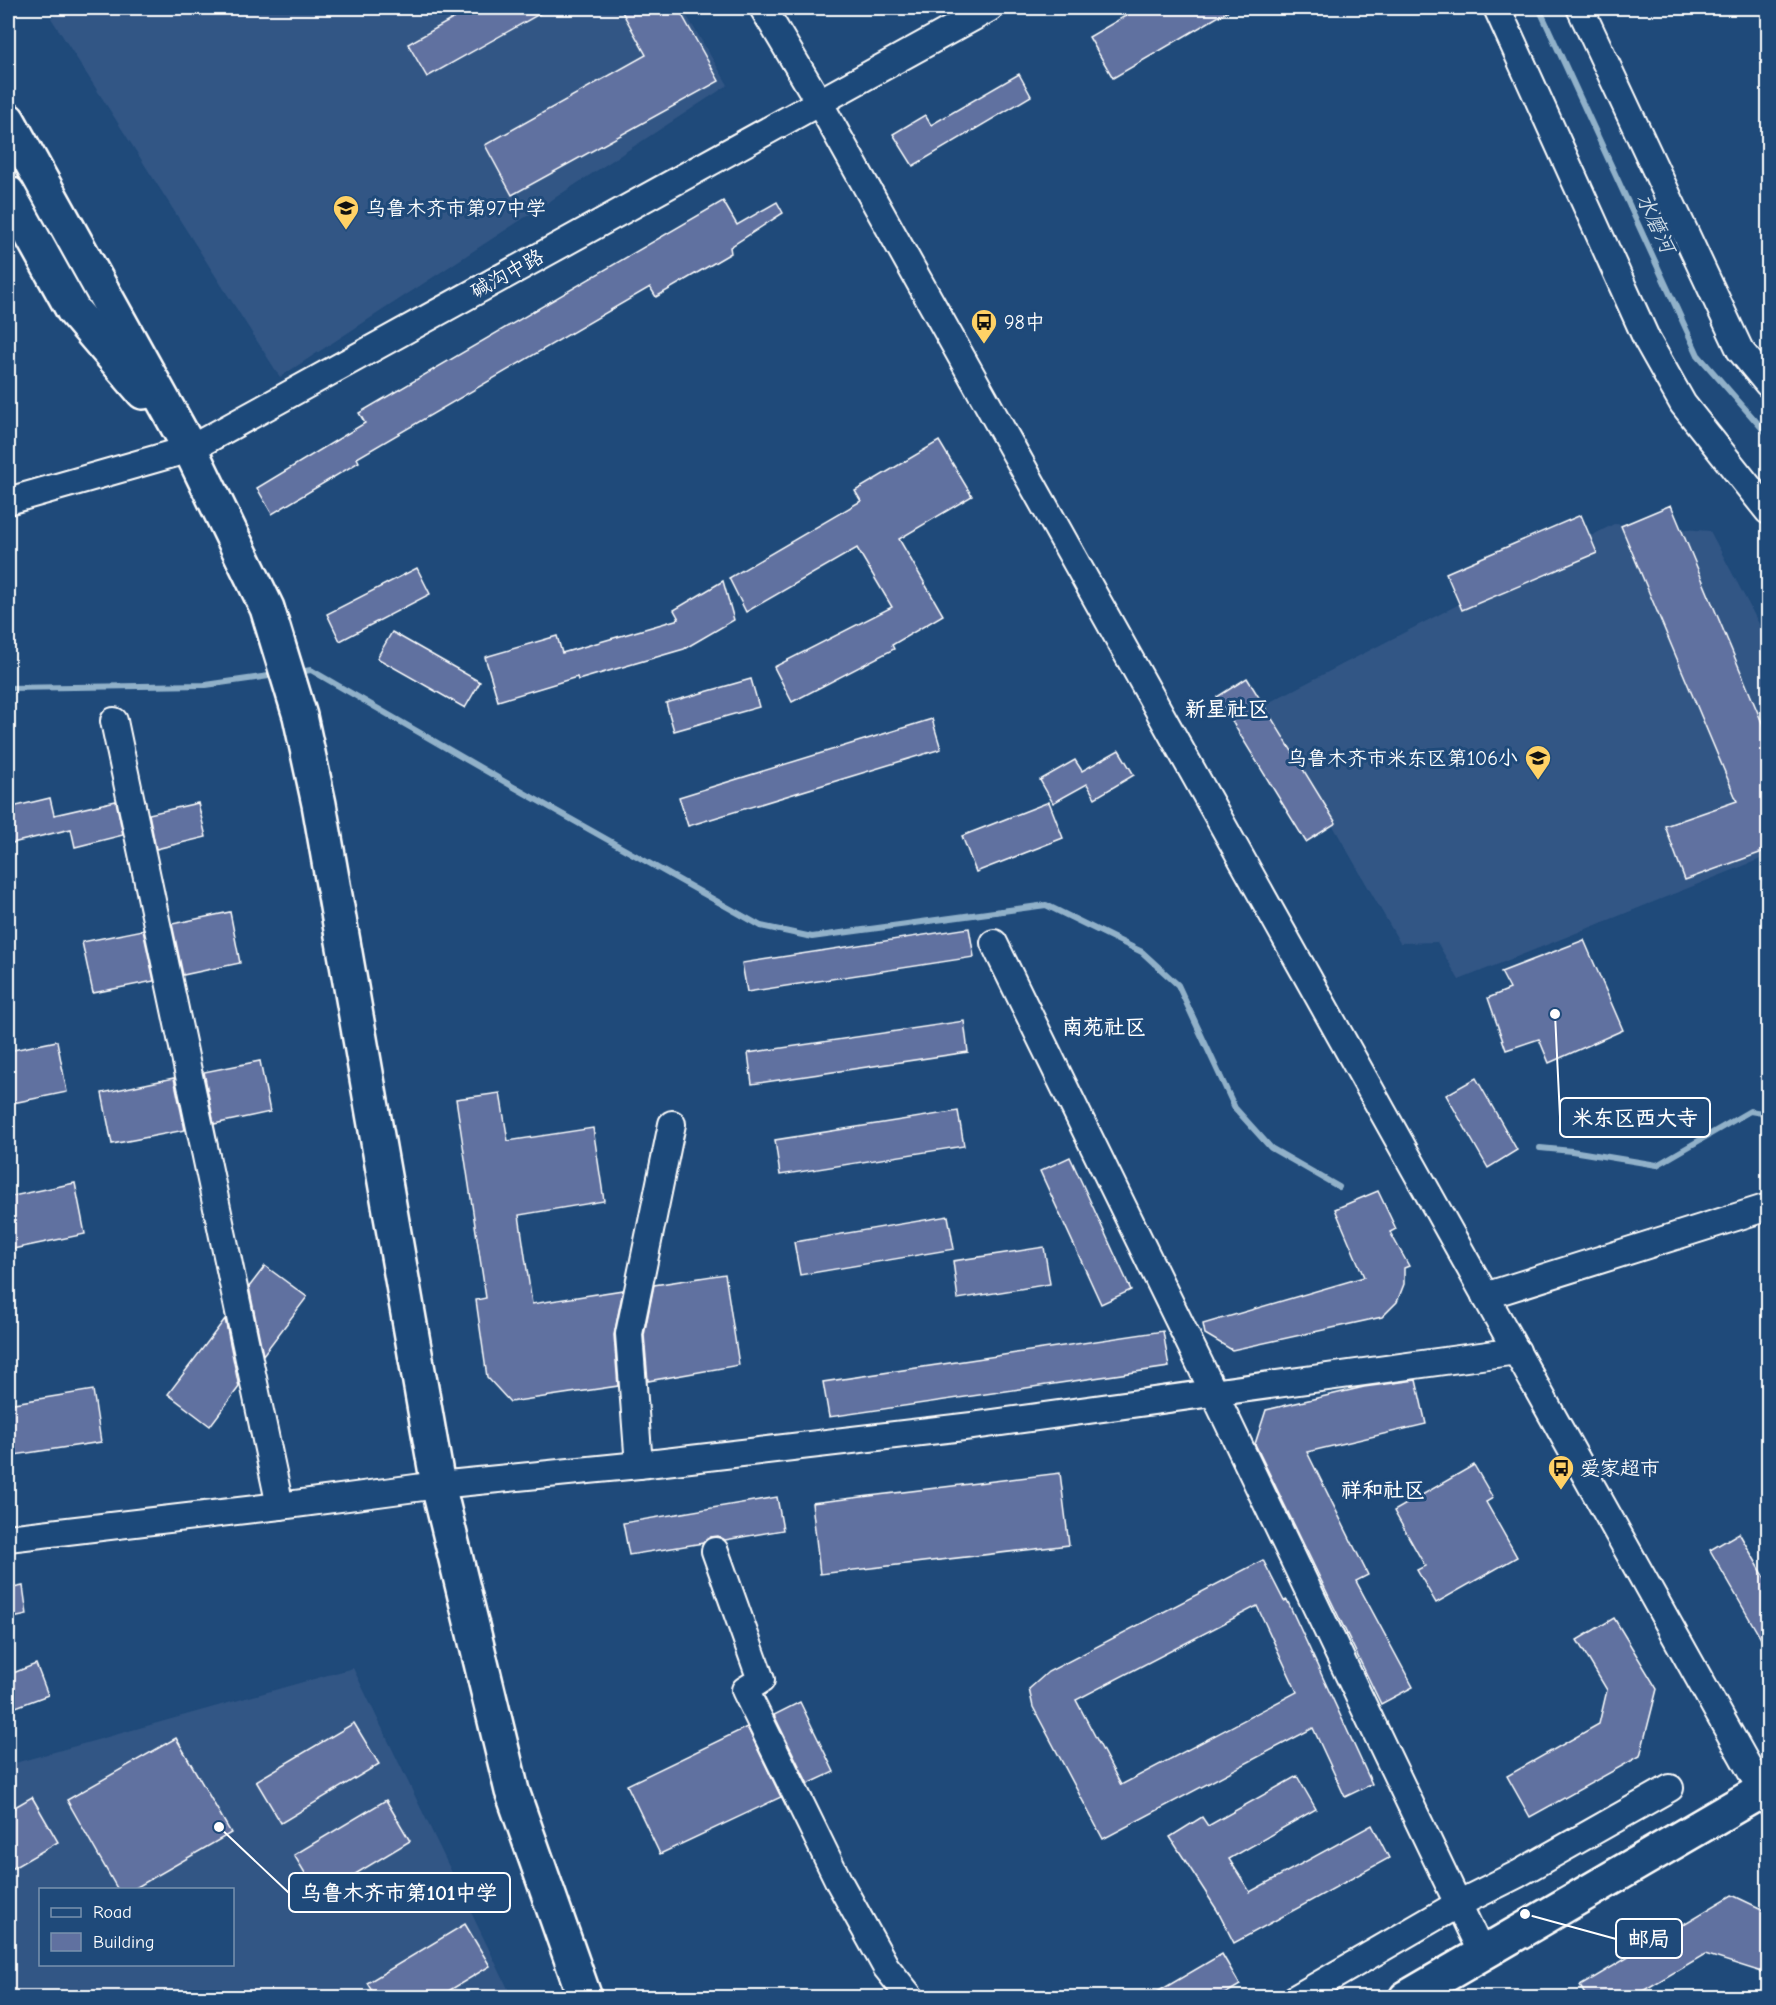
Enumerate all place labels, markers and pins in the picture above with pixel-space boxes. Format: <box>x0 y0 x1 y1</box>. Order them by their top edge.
school or university icon: 乌鲁木齐市第97中学 <box>331 193 361 231</box>
place label: 乌鲁木齐市第97中学 <box>366 197 546 220</box>
bus stop icon: 98中 <box>969 307 999 345</box>
place label: 98中 <box>1004 311 1045 334</box>
school or university icon: 乌鲁木齐市米东区第106小 <box>1523 743 1553 781</box>
place label: 乌鲁木齐市米东区第106小 <box>1287 747 1518 770</box>
callout: 米东区西大寺 <box>1560 1098 1710 1137</box>
bus stop icon: 爱家超市 <box>1546 1453 1576 1491</box>
place label: 爱家超市 <box>1580 1457 1660 1480</box>
callout: 乌鲁木齐市第101中学 <box>289 1873 510 1912</box>
callout: 邮局 <box>1616 1919 1682 1958</box>

